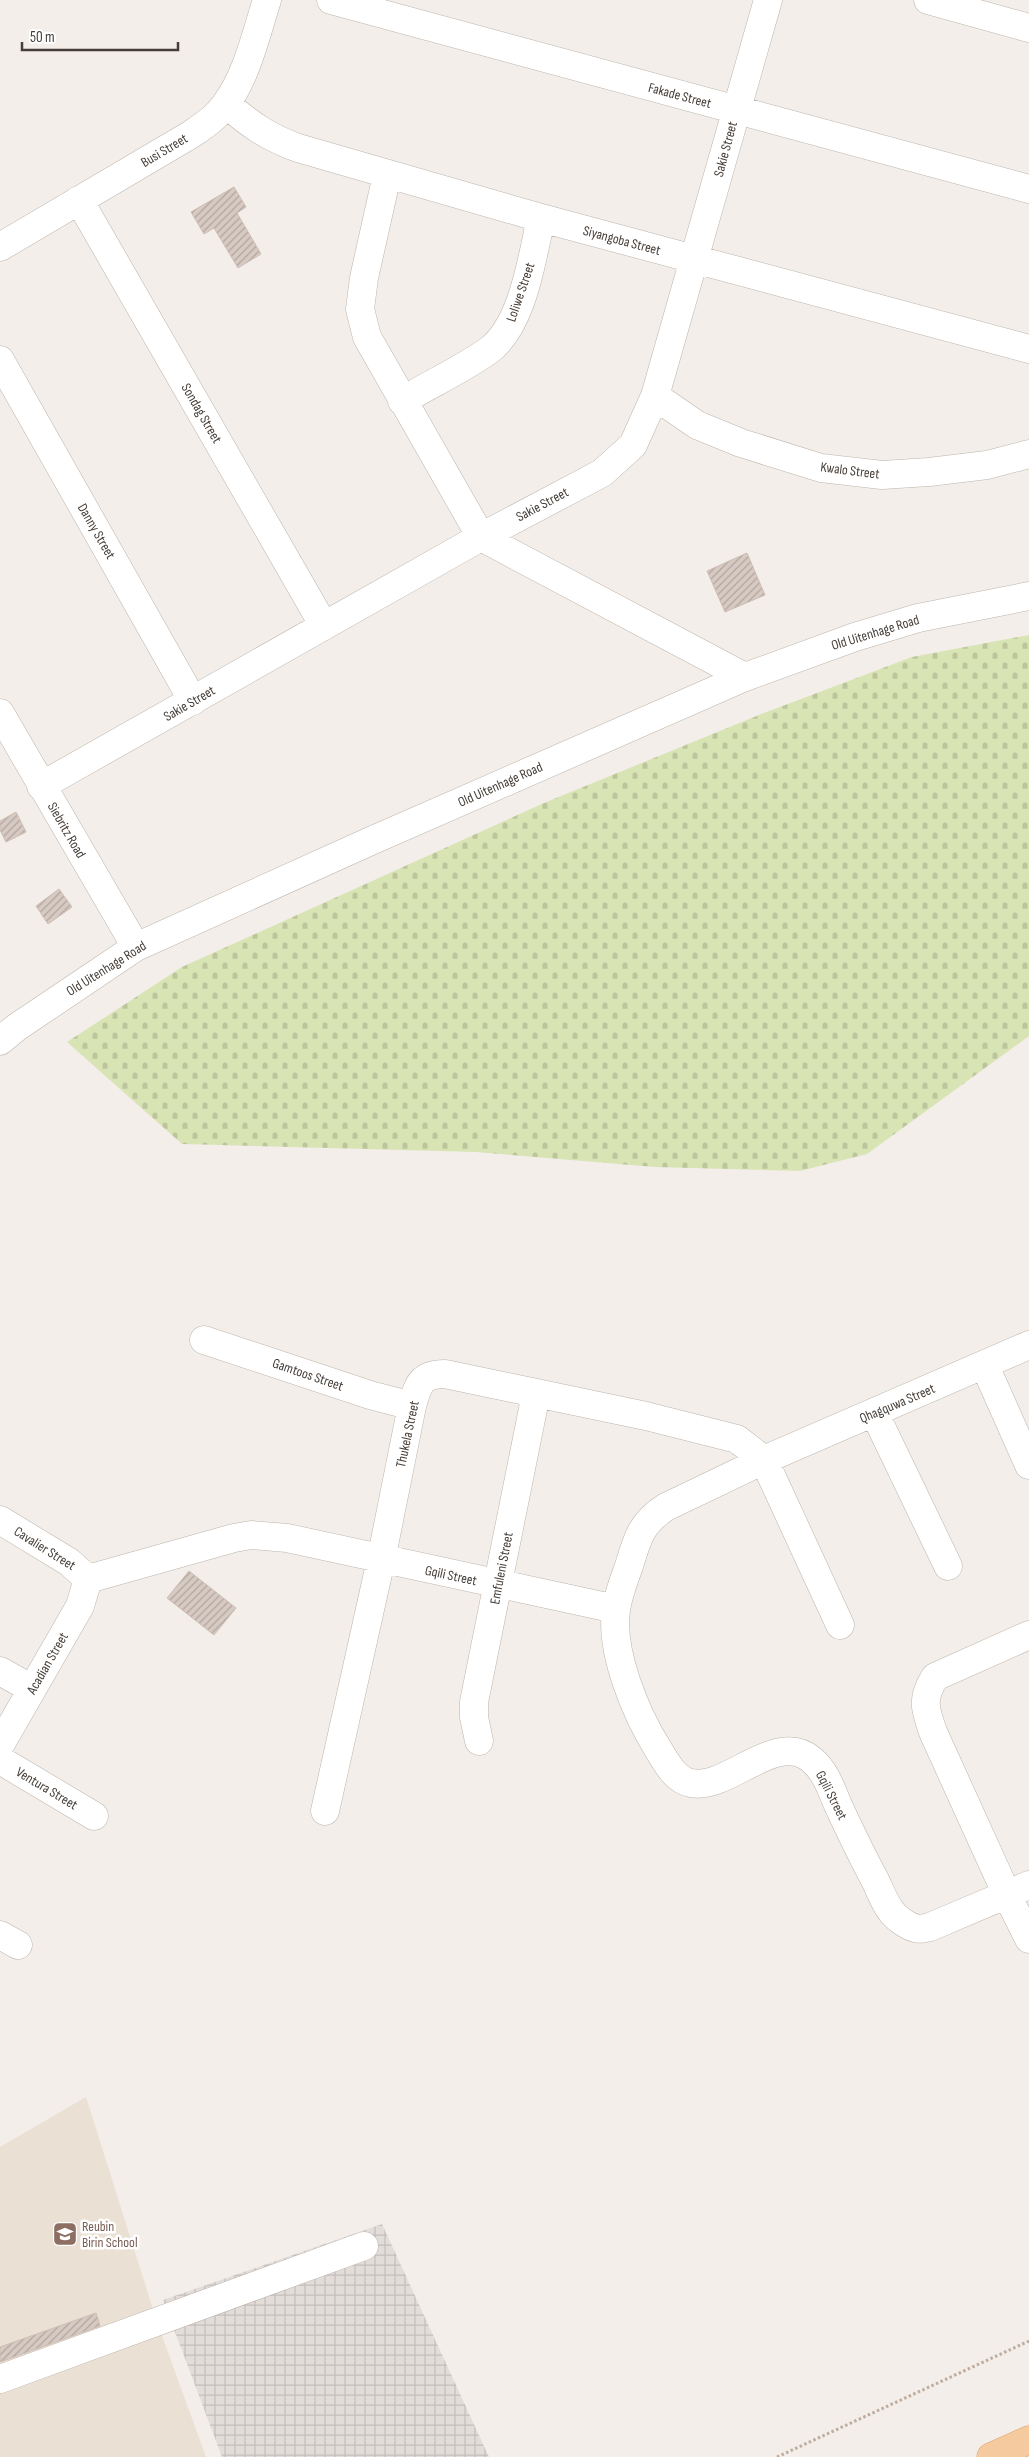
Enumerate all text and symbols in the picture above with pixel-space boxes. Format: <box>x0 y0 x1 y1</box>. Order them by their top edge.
scale bar <box>22 20 179 52</box>
text: 50 m <box>30 28 55 47</box>
street label: Fakade Street <box>647 79 713 112</box>
street label: Sakie Street <box>710 120 741 179</box>
street label: Busi Street <box>138 130 191 171</box>
street label: Siyangoba Street <box>581 222 662 259</box>
street label: Loliwe Street <box>502 260 539 324</box>
street label: Sondag Street <box>178 380 226 446</box>
street label: Kwalo Street <box>819 458 880 483</box>
street label: Sakie Street <box>513 484 571 525</box>
street label: Danny Street <box>74 500 119 562</box>
street label: Old Uitenhage Road <box>829 611 921 654</box>
street label: Sakie Street <box>160 682 218 725</box>
street label: Old Uitenhage Road <box>455 758 545 811</box>
street label: Siebritz Road <box>44 799 89 861</box>
street label: Old Uitenhage Road <box>63 937 149 1000</box>
street label: Gamtoos Street <box>270 1354 346 1395</box>
street label: Qhagquwa Street <box>857 1380 937 1427</box>
street label: Thukela Street <box>392 1399 423 1469</box>
street label: Cavalier Street <box>11 1523 79 1574</box>
street label: Emfuleni Street <box>486 1531 517 1606</box>
street label: Gqili Street <box>423 1562 478 1589</box>
street label: Acadian Street <box>22 1629 72 1698</box>
street label: Ventura Street <box>13 1763 81 1813</box>
street label: Gqili Street <box>812 1768 851 1823</box>
place label: Reubin Birin School <box>82 2218 137 2251</box>
school or university icon: Reubin Birin School <box>52 2221 78 2247</box>

